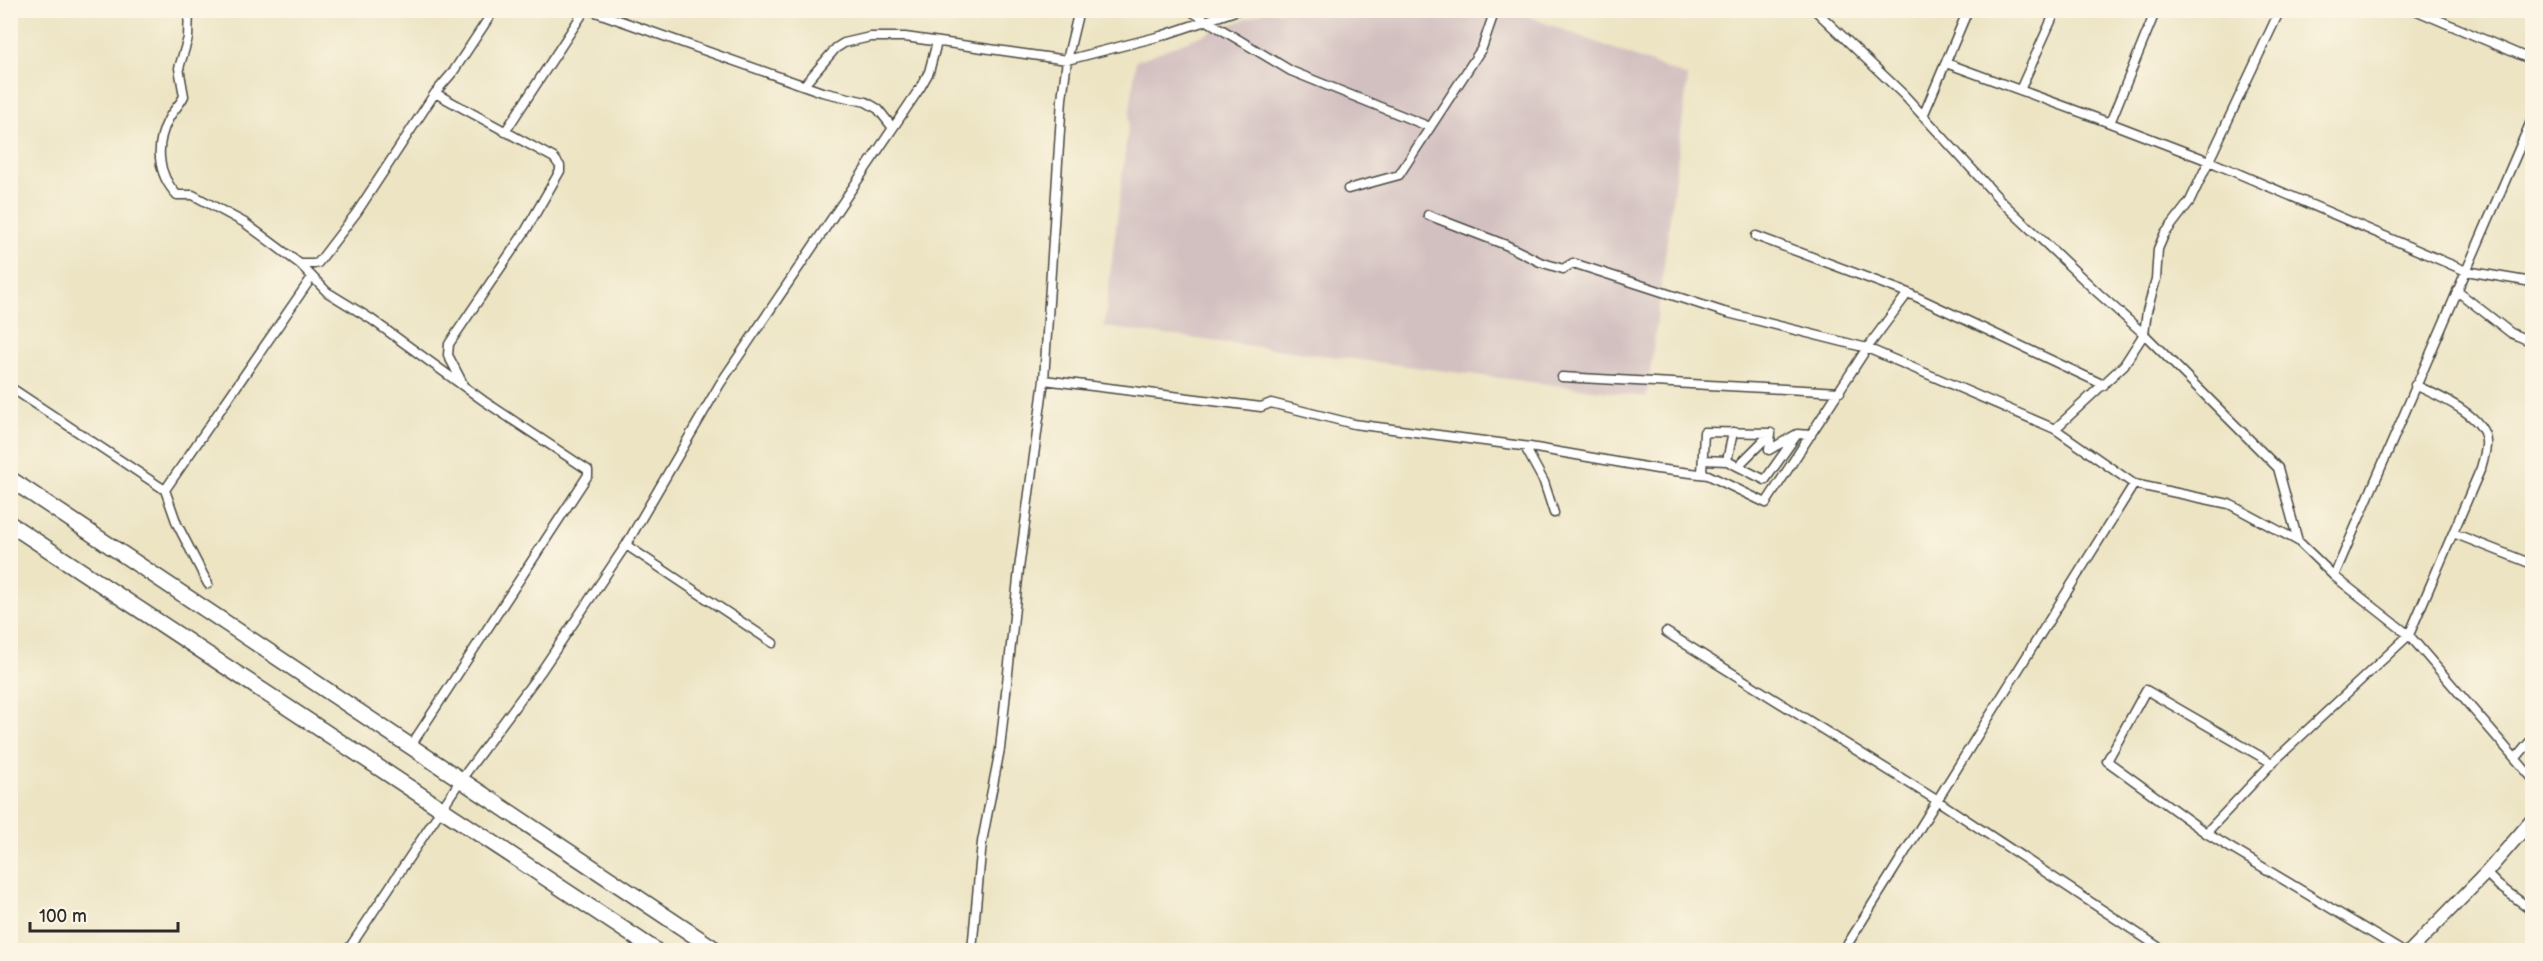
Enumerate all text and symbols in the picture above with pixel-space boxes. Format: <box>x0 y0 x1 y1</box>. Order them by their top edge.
scale bar <box>30 895 178 933</box>
text: 100 m <box>39 906 87 927</box>

